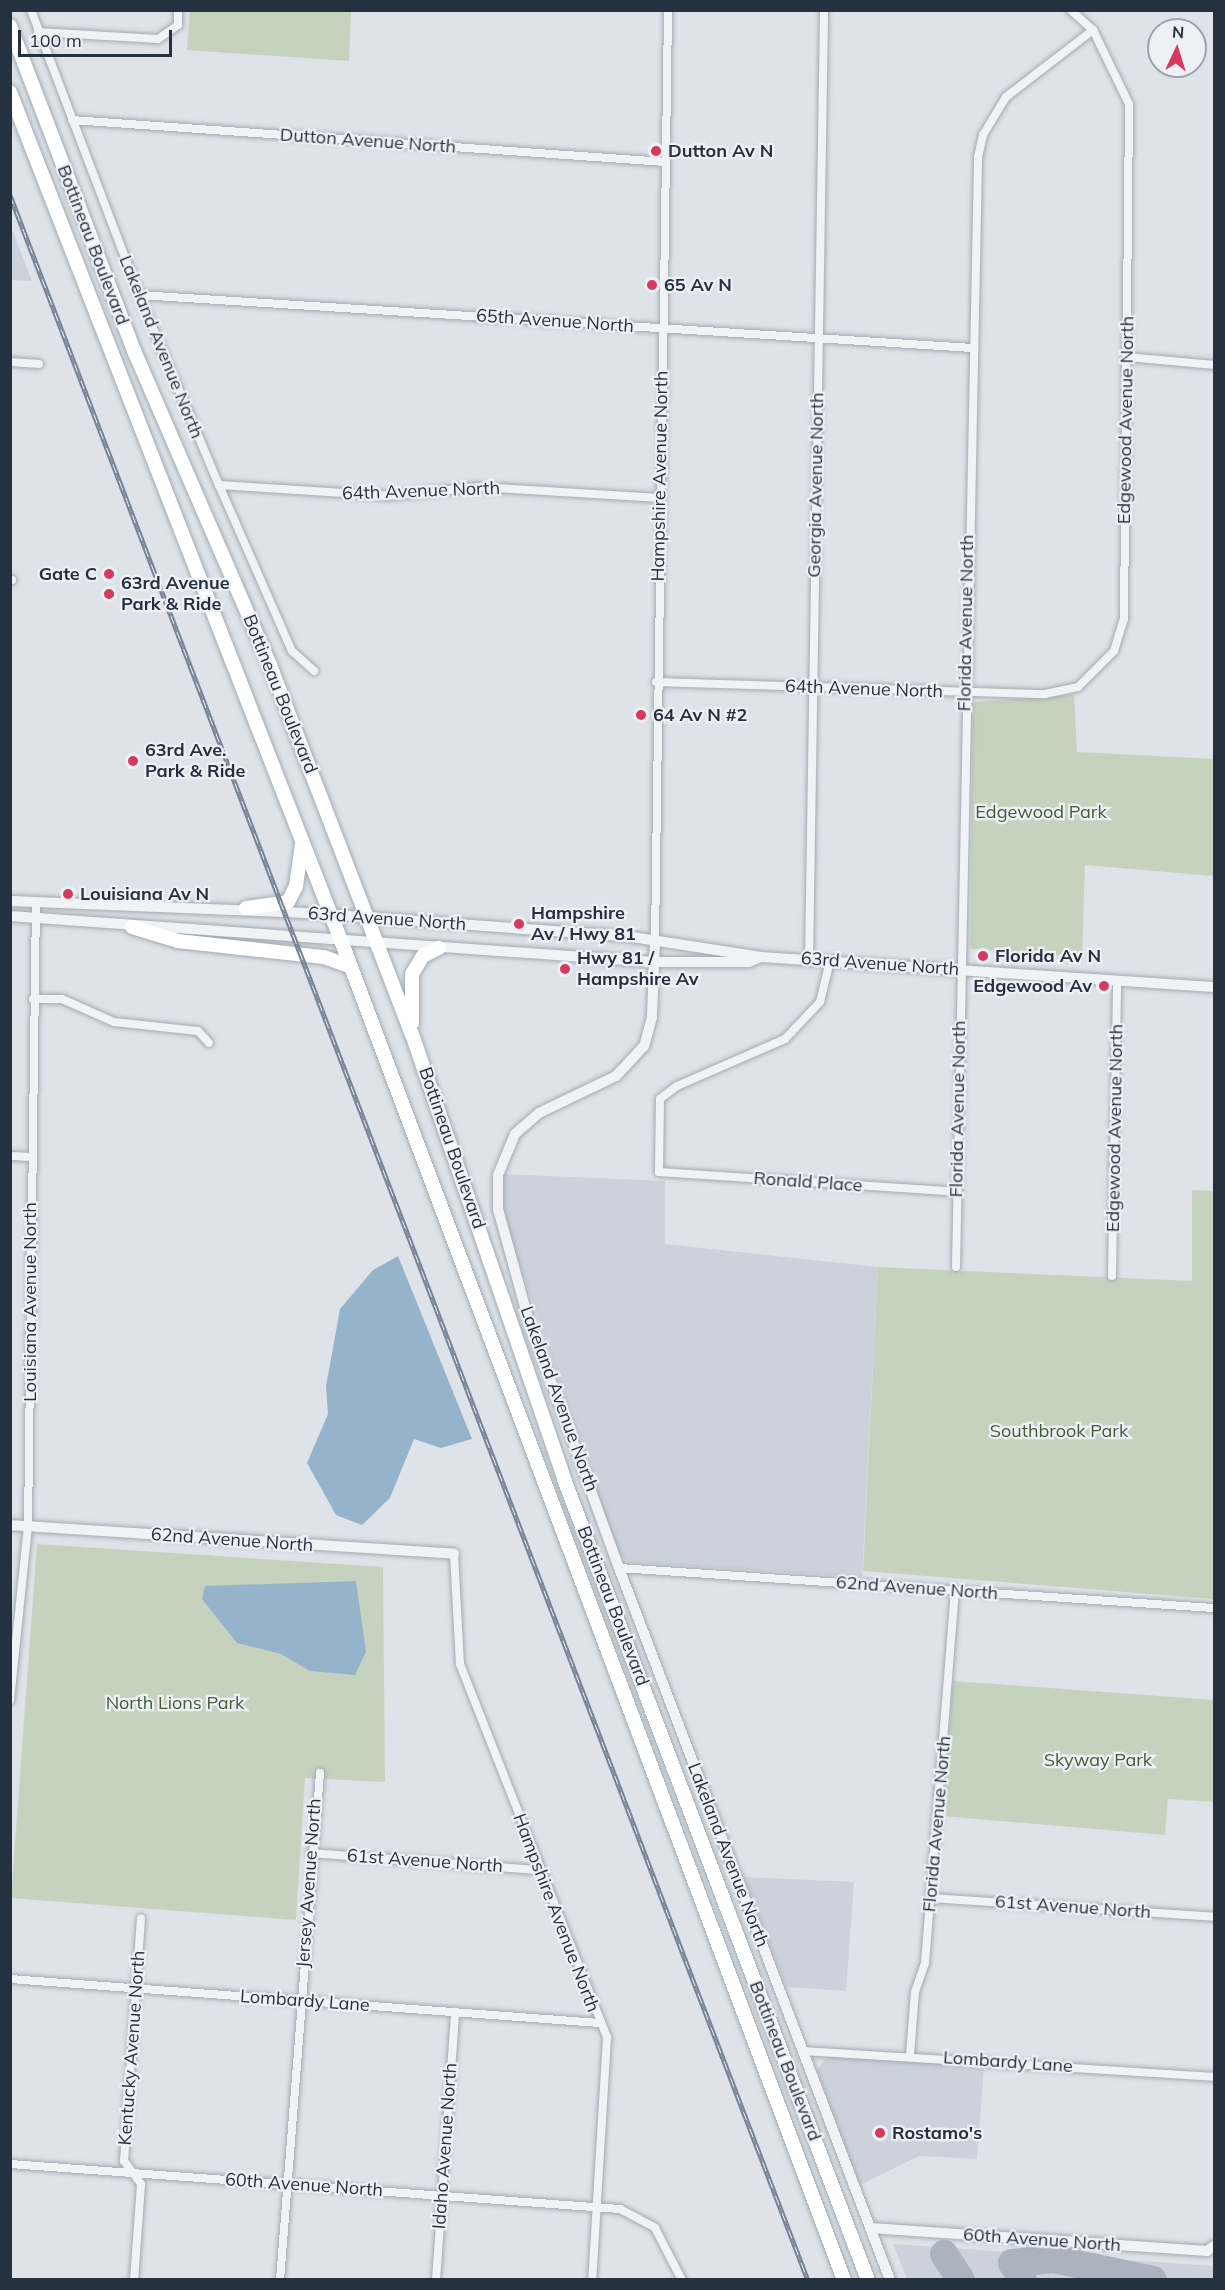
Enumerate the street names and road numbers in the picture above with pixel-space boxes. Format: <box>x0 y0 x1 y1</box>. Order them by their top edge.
street label: Dutton Avenue North <box>279 124 457 158</box>
street label: Bottineau Boulevard <box>53 162 133 328</box>
street label: Lakeland Avenue North <box>114 252 208 442</box>
street label: 65th Avenue North <box>475 305 635 337</box>
street label: Edgewood Avenue North <box>1113 316 1139 524</box>
street label: Hampshire Avenue North <box>647 370 673 582</box>
street label: Georgia Avenue North <box>804 392 828 578</box>
street label: 64th Avenue North <box>342 477 500 505</box>
street label: Florida Avenue North <box>954 534 978 712</box>
street label: Bottineau Boulevard <box>238 611 322 777</box>
street label: 64th Avenue North <box>785 675 943 703</box>
street label: 63rd Avenue North <box>307 903 467 935</box>
street label: 63rd Avenue North <box>800 948 960 980</box>
street label: Florida Avenue North <box>946 1020 970 1198</box>
street label: Edgewood Avenue North <box>1102 1024 1128 1232</box>
street label: Bottineau Boulevard <box>414 1064 490 1232</box>
street label: Ronald Place <box>753 1167 863 1197</box>
street label: Louisiana Avenue North <box>19 1202 41 1402</box>
street label: Lakeland Avenue North <box>515 1303 603 1495</box>
street label: Bottineau Boulevard <box>573 1523 653 1689</box>
street label: 62nd Avenue North <box>150 1524 314 1556</box>
street label: 62nd Avenue North <box>835 1572 999 1604</box>
street label: Florida Avenue North <box>919 1735 955 1913</box>
street label: Lakeland Avenue North <box>683 1760 773 1950</box>
street label: Jersey Avenue North <box>292 1797 326 1969</box>
street label: Hampshire Avenue North <box>508 1811 604 2015</box>
street label: 61st Avenue North <box>346 1845 504 1877</box>
street label: 61st Avenue North <box>994 1891 1152 1923</box>
street label: Kentucky Avenue North <box>114 1950 150 2146</box>
street label: Bottineau Boulevard <box>745 1978 825 2144</box>
street label: Lombardy Lane <box>239 1986 371 2016</box>
street label: Lombardy Lane <box>942 2047 1074 2077</box>
street label: Idaho Avenue North <box>428 2062 462 2230</box>
street label: 60th Avenue North <box>224 2169 384 2201</box>
street label: 60th Avenue North <box>962 2224 1122 2256</box>

